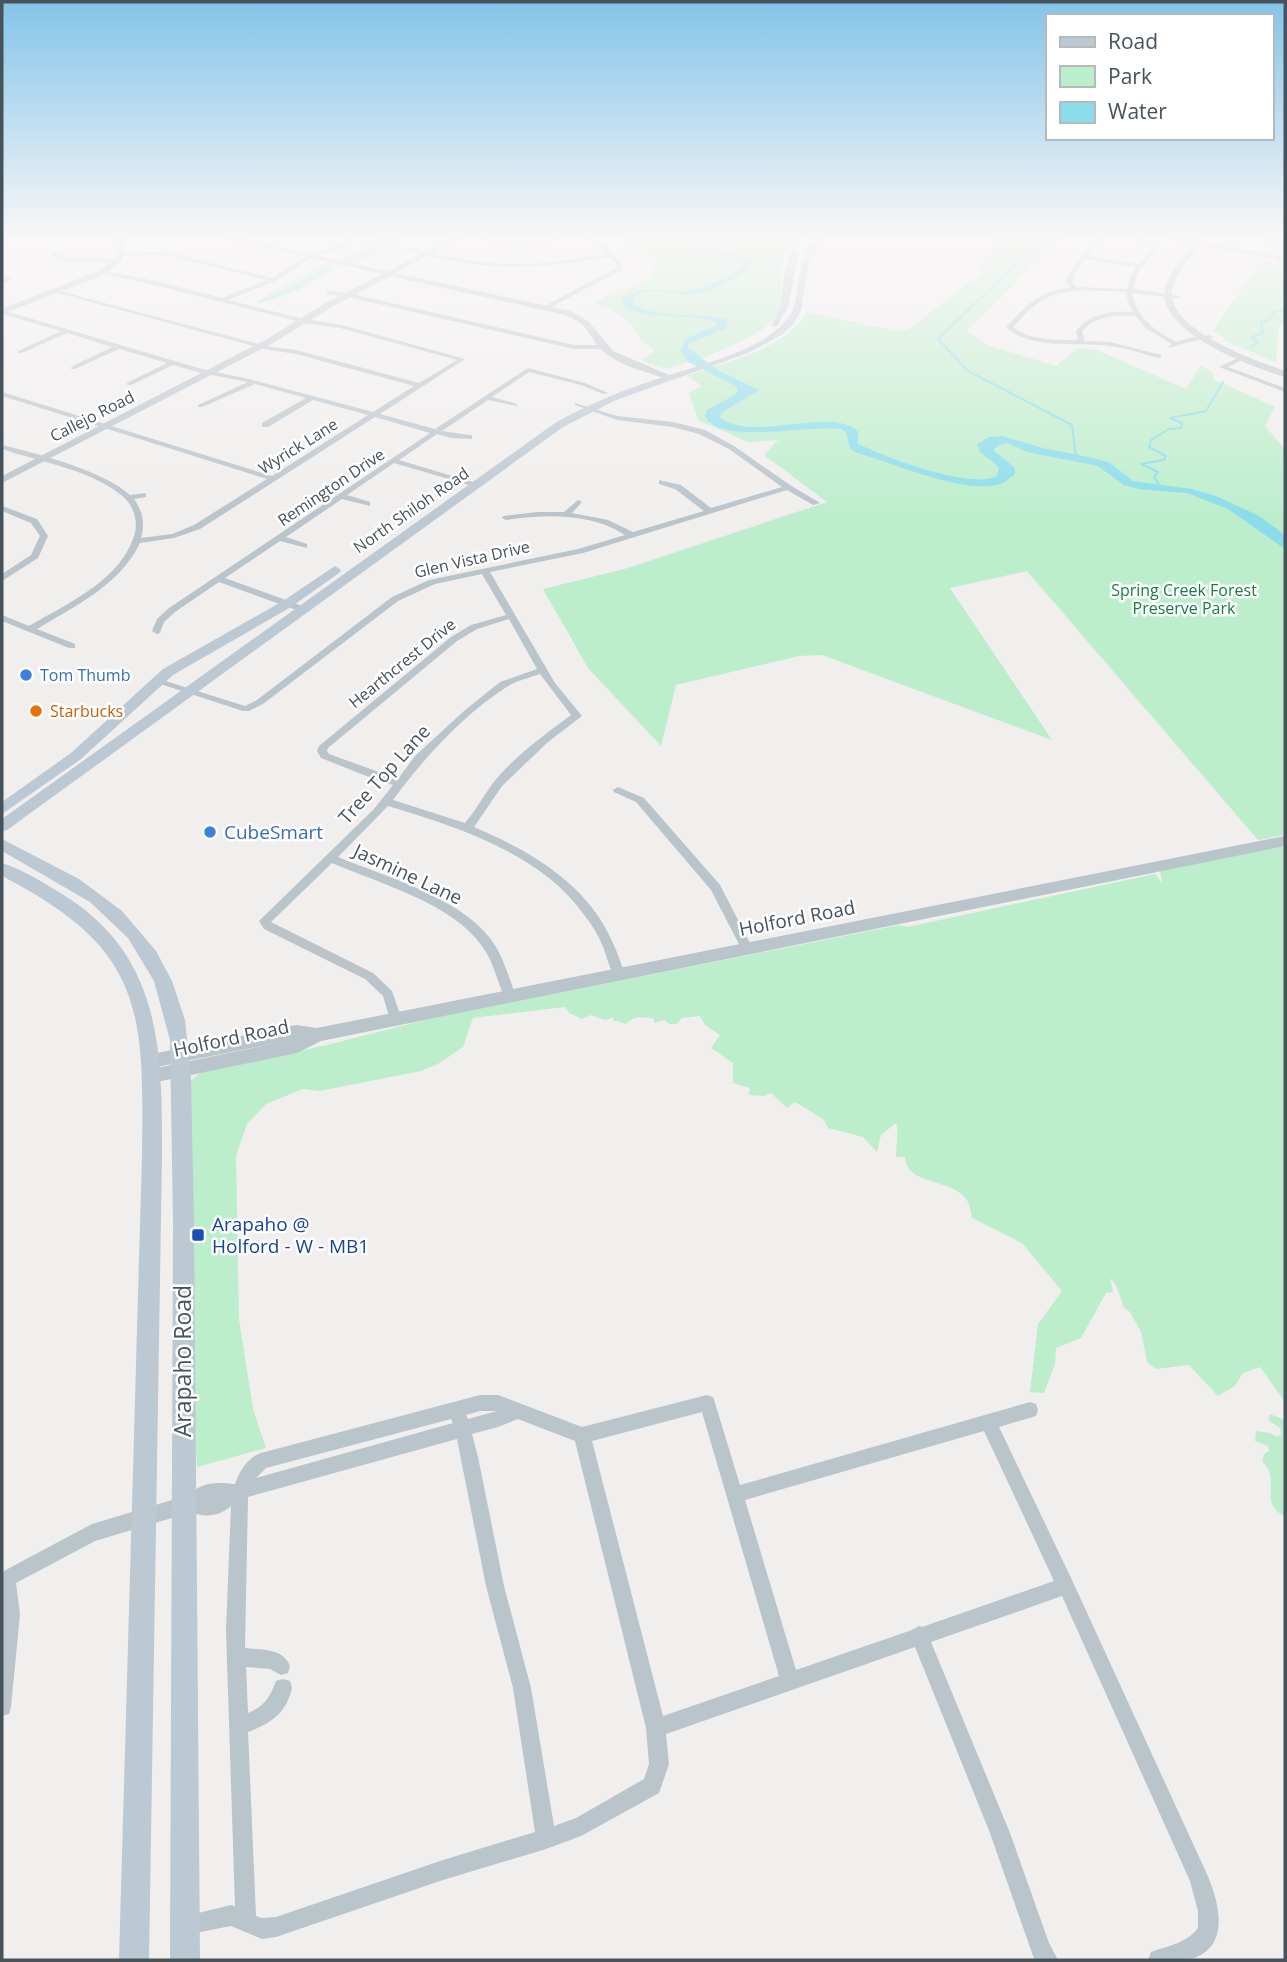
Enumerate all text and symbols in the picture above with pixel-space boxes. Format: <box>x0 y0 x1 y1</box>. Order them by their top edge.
legend <box>1046 14 1273 140</box>
text: Road <box>1108 27 1158 55</box>
text: Park <box>1108 62 1152 90</box>
text: Water <box>1108 97 1167 125</box>
street label: Callejo Road <box>46 385 138 447</box>
street label: Wyrick Lane <box>254 413 342 479</box>
street label: Remington Drive <box>273 443 389 531</box>
street label: North Shiloh Road <box>349 462 473 558</box>
street label: Glen Vista Drive <box>412 535 532 583</box>
park label: Spring Creek Forest Preserve Park <box>1111 579 1257 619</box>
street label: Hearthcrest Drive <box>344 613 460 713</box>
place label: Tom Thumb <box>40 664 130 686</box>
marker: Tom Thumb <box>18 667 34 683</box>
place label: Starbucks <box>50 700 123 722</box>
marker: Starbucks <box>28 703 44 719</box>
street label: Tree Top Lane <box>332 719 436 829</box>
place label: CubeSmart <box>224 819 323 845</box>
marker: CubeSmart <box>202 824 218 840</box>
street label: Jasmine Lane <box>348 837 467 911</box>
street label: Holford Road <box>737 894 857 942</box>
street label: Holford Road <box>171 1013 291 1063</box>
place label: Arapaho @ Holford - W - MB1 <box>212 1211 369 1259</box>
marker: Arapaho @ Holford - W - MB1 <box>190 1227 206 1243</box>
street label: Arapaho Road <box>166 1285 198 1437</box>

